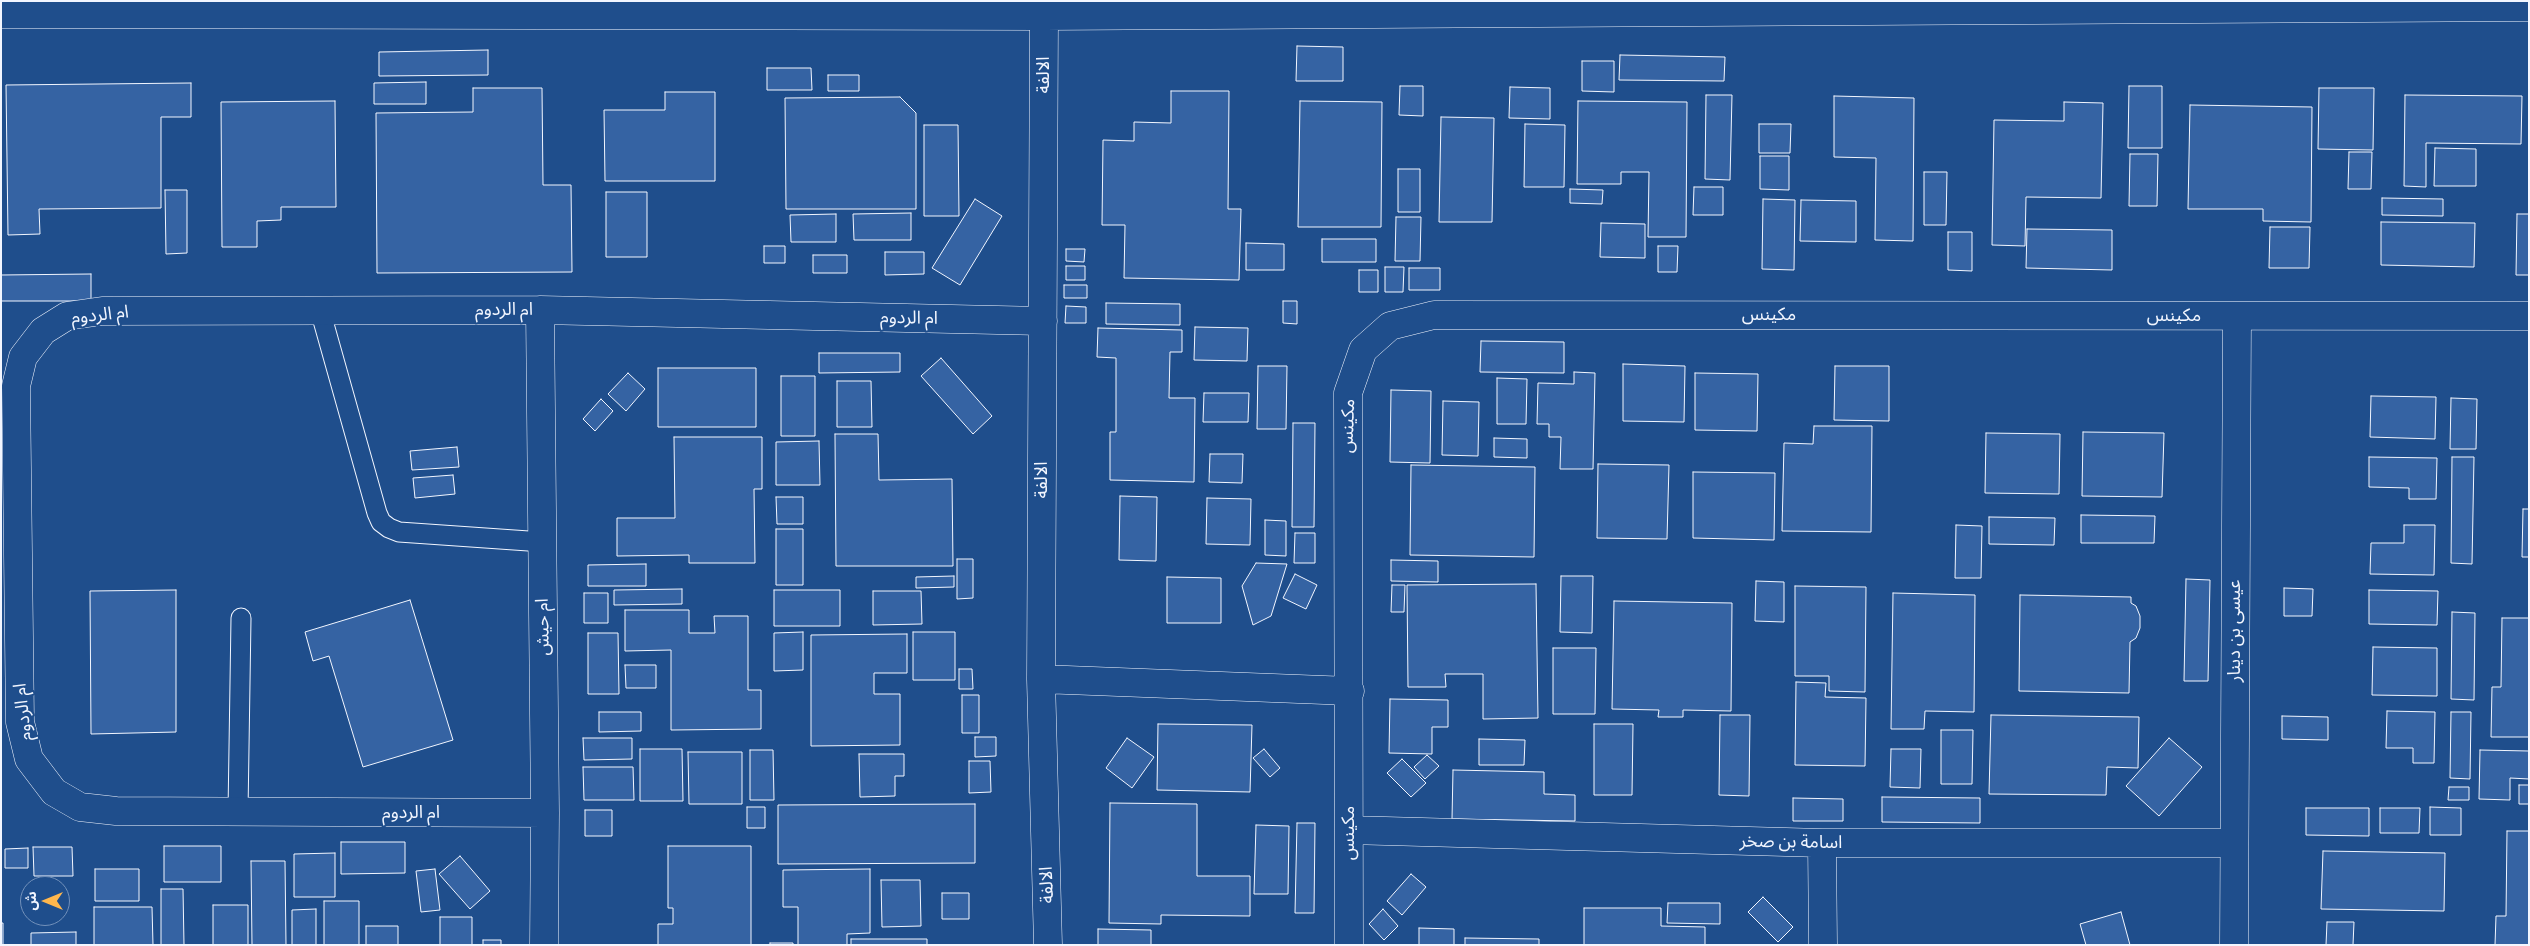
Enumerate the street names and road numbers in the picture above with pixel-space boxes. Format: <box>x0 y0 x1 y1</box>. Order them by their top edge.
street label: الالفة <box>1033 56 1055 94</box>
street label: ام الردوم <box>475 299 533 321</box>
street label: ام الردوم <box>70 301 130 329</box>
street label: مكينس <box>1742 304 1796 326</box>
street label: مكينس <box>2147 305 2201 327</box>
street label: ام الردوم <box>880 307 938 329</box>
street label: مكينس <box>1336 398 1360 454</box>
street label: الالفة <box>1031 461 1053 499</box>
street label: عيسى بن دينار <box>2224 580 2246 682</box>
street label: ام حيش <box>532 598 554 656</box>
street label: ام الردوم <box>9 682 37 742</box>
street label: ام الردوم <box>382 802 440 824</box>
street label: مكينس <box>1338 806 1360 860</box>
street label: اسامة بن صخر <box>1739 830 1843 854</box>
street label: الالفة <box>1036 866 1058 904</box>

